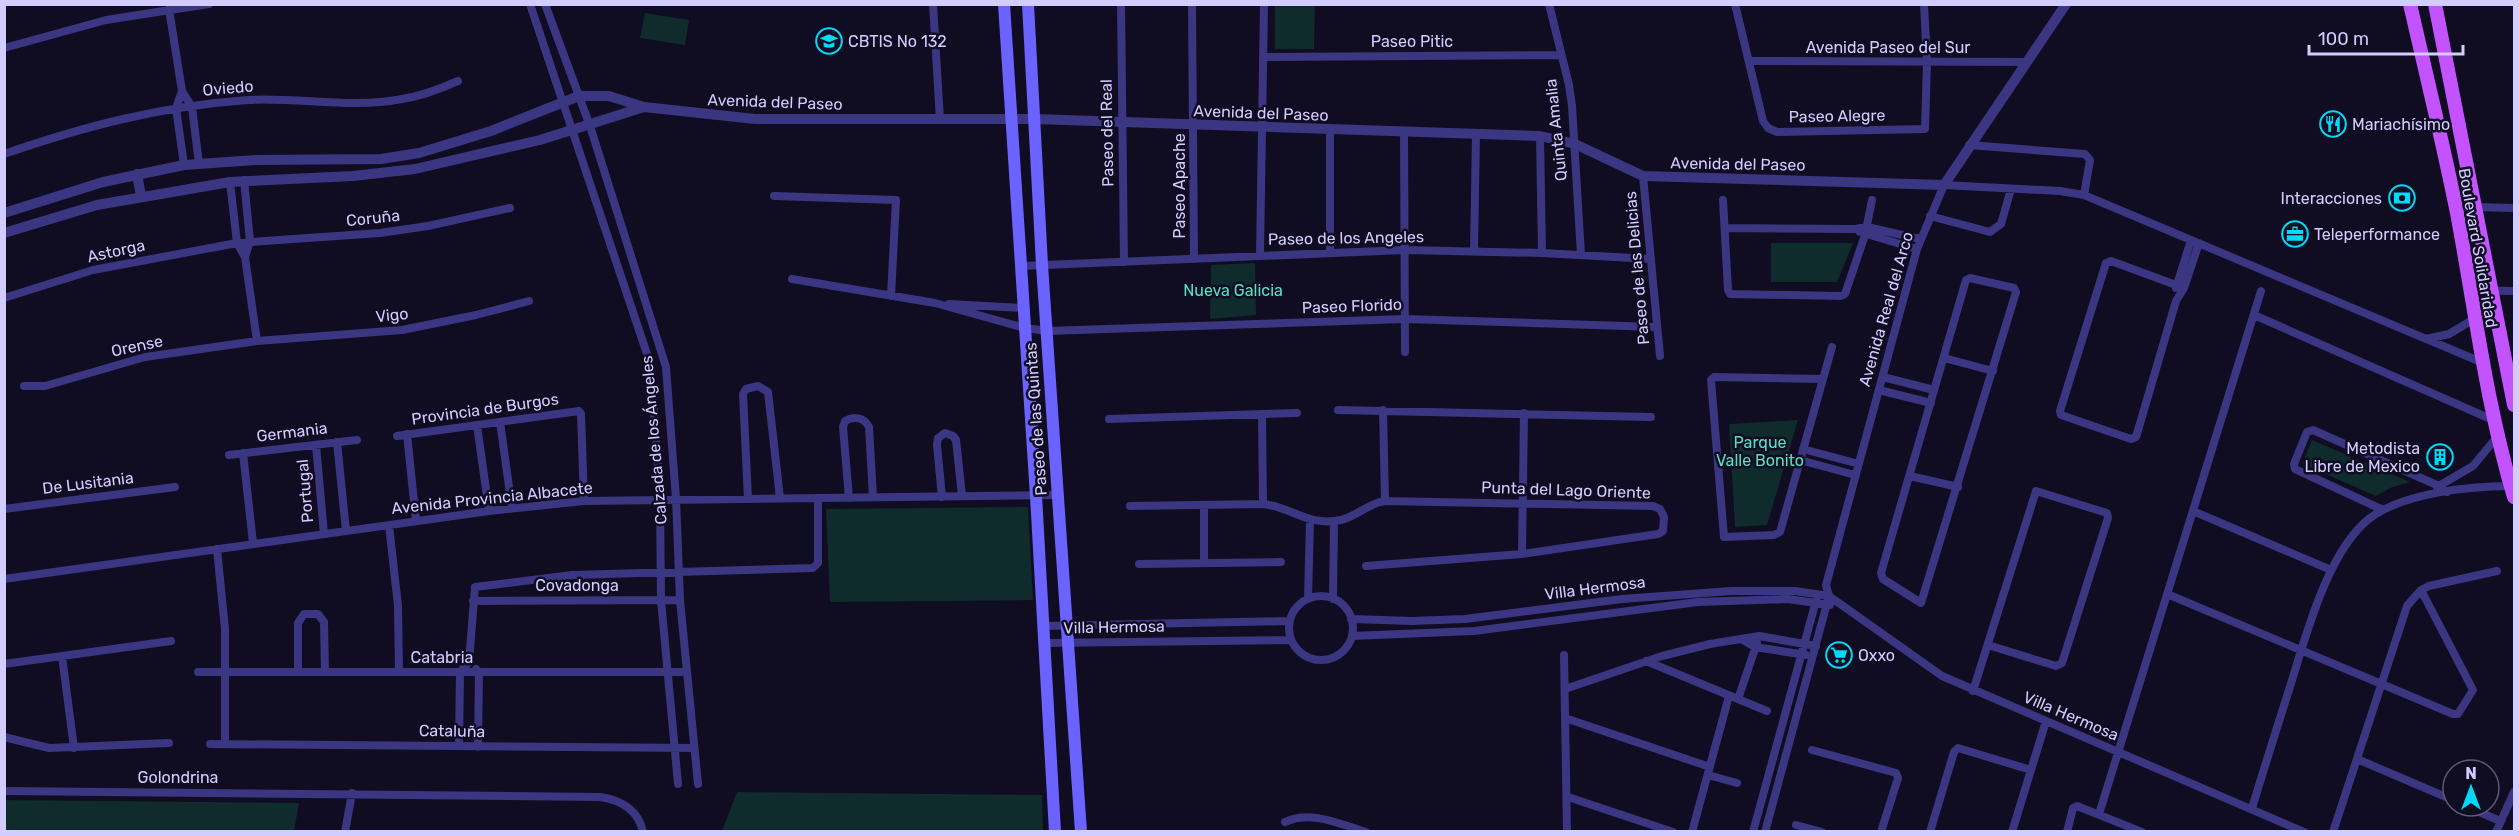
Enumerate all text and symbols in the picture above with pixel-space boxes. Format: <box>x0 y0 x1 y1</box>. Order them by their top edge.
scale bar <box>2309 18 2464 56</box>
school or university icon: CBTIS No 132 <box>814 26 844 56</box>
text: 100 m <box>2318 28 2369 50</box>
place label: CBTIS No 132 <box>848 32 947 51</box>
street label: Paseo Pitic <box>1371 32 1453 51</box>
street label: Avenida Paseo del Sur <box>1806 38 1970 57</box>
street label: Oviedo <box>202 76 254 100</box>
street label: Quinta Amalia <box>1541 78 1571 182</box>
street label: Paseo del Real <box>1097 79 1117 187</box>
street label: Avenida del Paseo <box>707 90 843 114</box>
street label: Avenida del Paseo <box>1193 101 1329 125</box>
street label: Paseo Alegre <box>1788 106 1886 126</box>
restaurant icon: Mariachísimo <box>2318 109 2348 139</box>
place label: Mariachísimo <box>2352 115 2450 134</box>
street label: Paseo Apache <box>1170 133 1189 239</box>
street label: Avenida del Paseo <box>1670 153 1806 175</box>
street label: Boulevard Solidaridad <box>2455 167 2501 329</box>
bank icon: Interacciones <box>2387 183 2417 213</box>
place label: Interacciones <box>2281 189 2382 208</box>
street label: Paseo de las Delicias <box>1621 191 1653 345</box>
street label: Coruña <box>345 206 401 230</box>
office icon: Teleperformance <box>2280 219 2310 249</box>
place label: Teleperformance <box>2314 225 2440 244</box>
street label: Paseo de los Angeles <box>1268 227 1424 249</box>
street label: Avenida Real del Arco <box>1855 229 1917 389</box>
street label: Astorga <box>85 236 147 266</box>
park label: Nueva Galicia <box>1183 281 1283 300</box>
street label: Paseo Florido <box>1302 295 1402 317</box>
street label: Vigo <box>375 304 409 326</box>
street label: Orense <box>109 331 165 361</box>
street label: Paseo de las Quintas <box>1021 342 1051 496</box>
street label: Calzada de los Ángeles <box>637 355 671 525</box>
street label: Provincia de Burgos <box>410 389 560 429</box>
street label: Germania <box>255 418 329 446</box>
park label: Parque Valle Bonito <box>1716 433 1804 470</box>
place label: Metodista Libre de Mexico <box>2304 439 2420 476</box>
building icon: Metodista Libre de Mexico <box>2425 442 2455 472</box>
street label: Portugal <box>293 458 317 524</box>
street label: De Lusitania <box>41 468 135 498</box>
street label: Avenida Provincia Albacete <box>391 478 594 518</box>
street label: Punta del Lago Oriente <box>1481 478 1651 502</box>
street label: Villa Hermosa <box>1543 572 1647 604</box>
street label: Covadonga <box>535 576 619 595</box>
street label: Villa Hermosa <box>1063 617 1165 637</box>
supermarket icon: Oxxo <box>1824 640 1854 670</box>
place label: Oxxo <box>1858 646 1895 665</box>
street label: Catabria <box>411 648 473 667</box>
street label: Villa Hermosa <box>2020 687 2122 745</box>
street label: Cataluña <box>419 721 485 741</box>
north arrow <box>2441 758 2501 818</box>
text: N <box>2465 764 2477 783</box>
street label: Golondrina <box>138 768 218 787</box>

